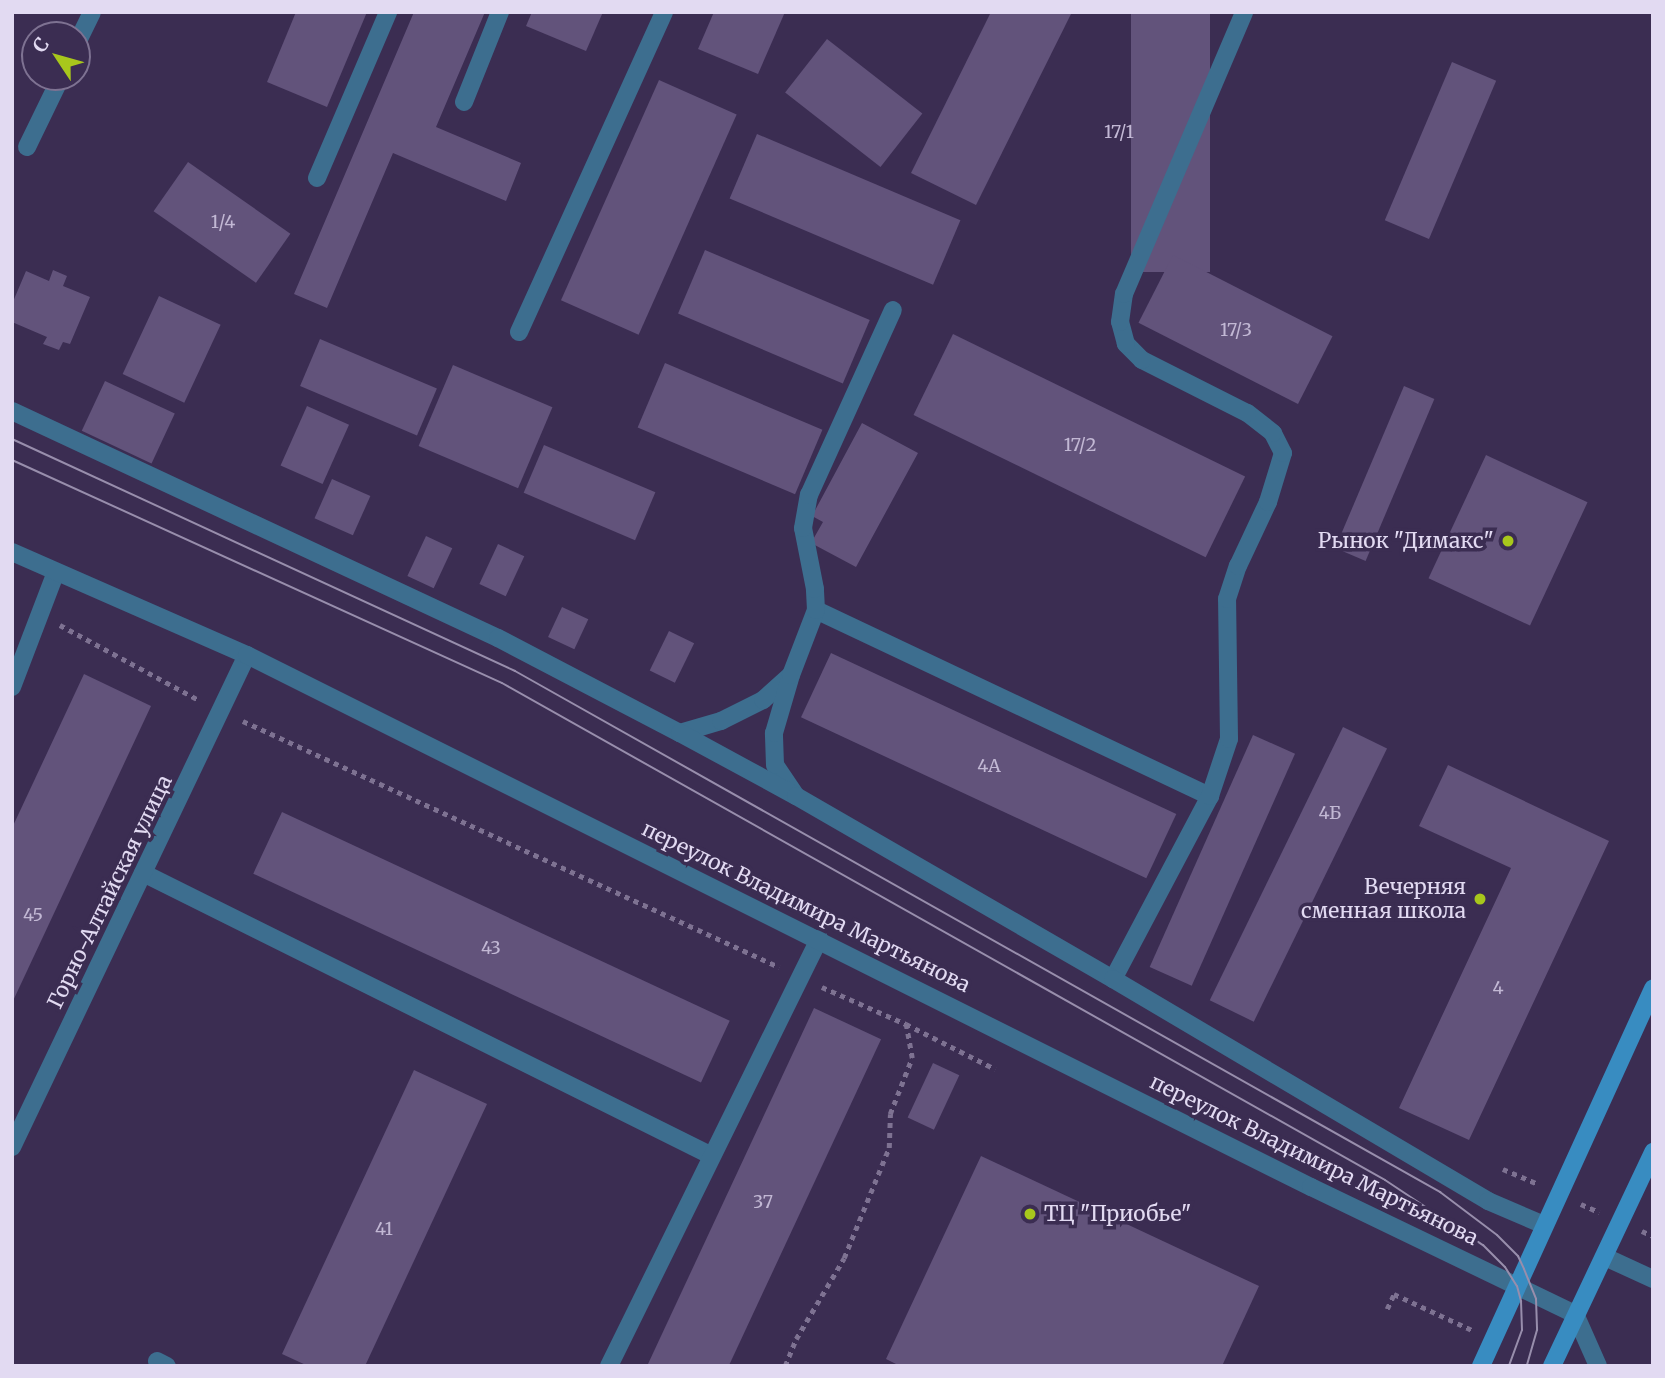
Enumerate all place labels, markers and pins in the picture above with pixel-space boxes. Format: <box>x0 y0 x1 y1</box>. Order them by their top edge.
place label: Рынок "Димакс" <box>1318 528 1494 554</box>
marker: Рынок "Димакс" <box>1500 533 1516 549</box>
place label: Вечерняя сменная школа <box>1301 874 1466 924</box>
marker: Вечерняя сменная школа <box>1472 891 1488 907</box>
place label: ТЦ "Приобье" <box>1044 1201 1191 1227</box>
marker: ТЦ "Приобье" <box>1022 1206 1038 1222</box>

